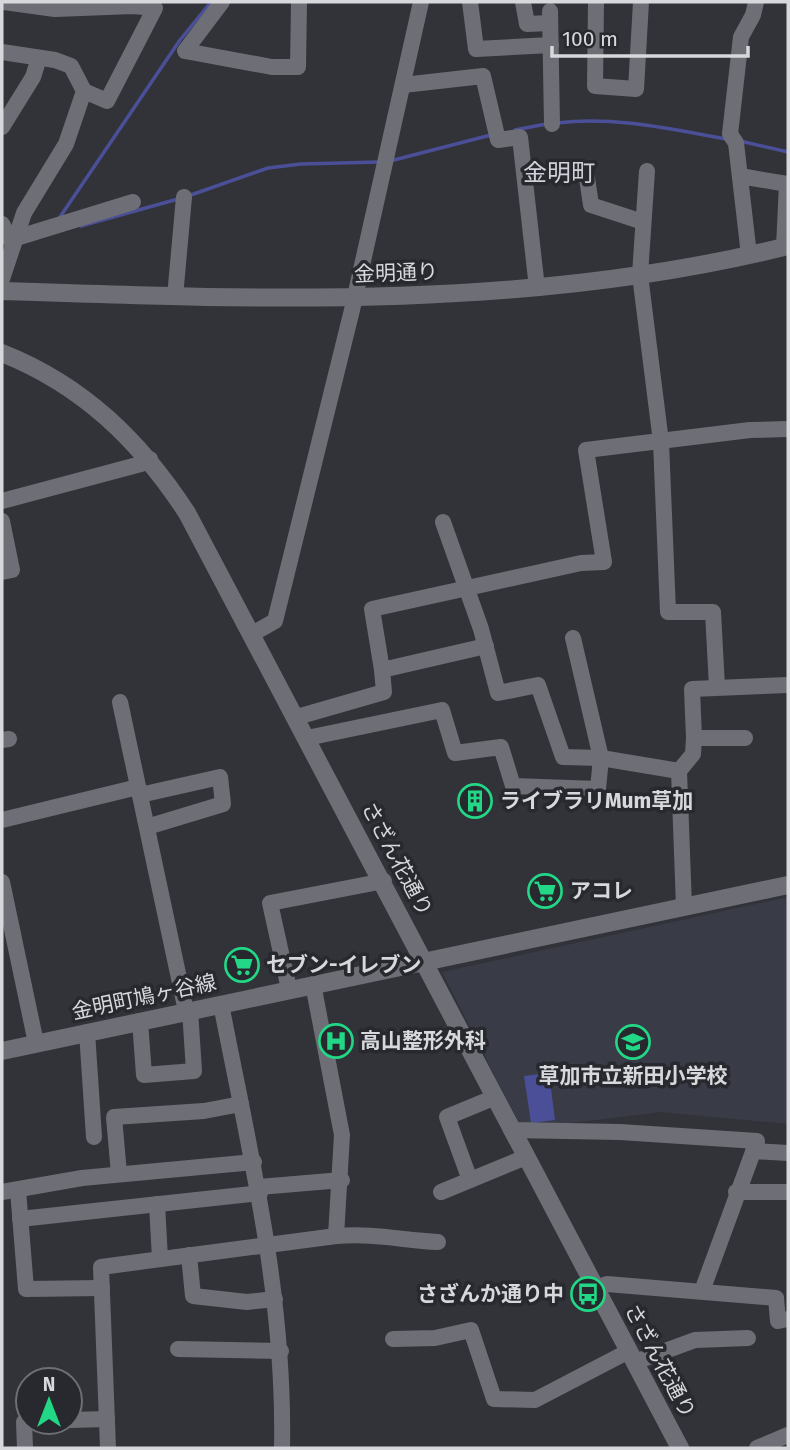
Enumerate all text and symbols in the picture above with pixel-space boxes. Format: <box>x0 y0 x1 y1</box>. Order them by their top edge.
scale bar <box>552 14 748 58</box>
text: 100 m <box>562 26 618 52</box>
district label: 金明町 <box>523 159 595 187</box>
street label: 金明通り <box>354 259 438 287</box>
building icon: ライブラリMum草加 <box>456 782 494 820</box>
place label: ライブラリMum草加 <box>500 788 693 814</box>
street label: さざん花通り <box>356 797 438 921</box>
supermarket icon: アコレ <box>526 872 564 910</box>
place label: アコレ <box>570 878 633 904</box>
supermarket icon: セブン-イレブン <box>223 946 261 984</box>
place label: セブン-イレブン <box>266 952 422 978</box>
street label: 金明町鳩ヶ谷線 <box>69 969 219 1025</box>
hospital icon: 高山整形外科 <box>317 1022 355 1060</box>
school or university icon: 草加市立新田小学校 <box>614 1023 652 1061</box>
place label: 高山整形外科 <box>360 1028 486 1054</box>
place label: 草加市立新田小学校 <box>539 1063 728 1089</box>
bus stop icon: さざんか通り中 <box>569 1275 607 1313</box>
place label: さざんか通り中 <box>417 1281 564 1307</box>
street label: さざん花通り <box>619 1299 701 1423</box>
north arrow <box>14 1366 84 1436</box>
text: N <box>43 1373 55 1396</box>

